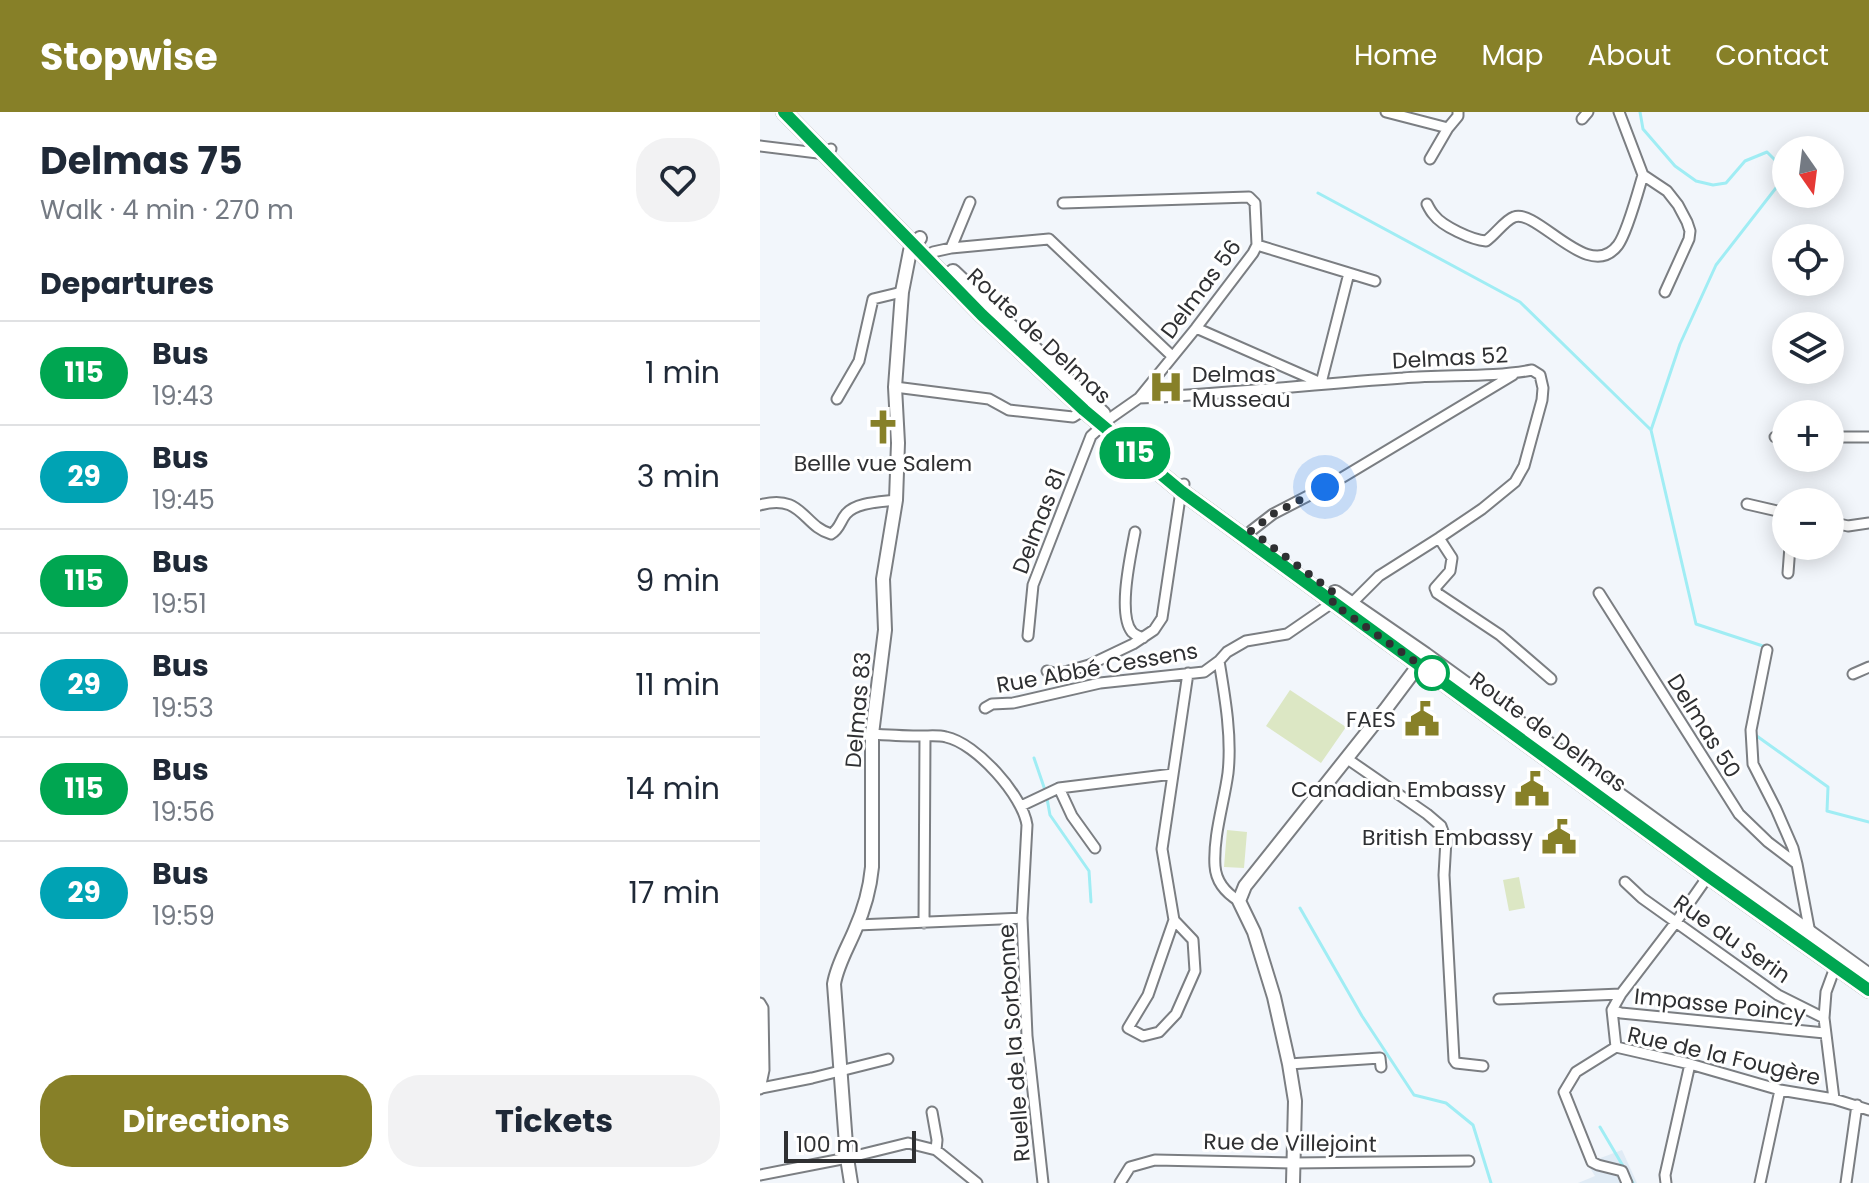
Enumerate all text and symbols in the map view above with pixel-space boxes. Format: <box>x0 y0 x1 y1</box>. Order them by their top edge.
text: Stopwise <box>40 30 218 83</box>
text: Home <box>1354 36 1437 75</box>
text: Map <box>1481 36 1543 75</box>
text: About <box>1587 36 1671 75</box>
text: Contact <box>1715 36 1829 75</box>
text: Delmas 75 <box>40 134 243 187</box>
north arrow <box>1772 136 1844 208</box>
map controls <box>1772 136 1844 560</box>
button: heart <box>636 138 720 222</box>
text: Walk · 4 min · 270 m <box>40 192 294 228</box>
button: locate <box>1772 224 1844 296</box>
street label: Delmas 56 <box>1153 233 1249 345</box>
street label: Route de Delmas <box>960 261 1118 411</box>
text: Departures <box>40 262 214 305</box>
button: layers <box>1772 312 1844 384</box>
text: Bus <box>152 332 209 375</box>
street label: Delmas 52 <box>1391 339 1509 377</box>
text: 1 min <box>645 351 720 394</box>
text: 115 <box>64 353 104 392</box>
place label: Delmas Musseau <box>1192 359 1291 415</box>
hospital icon: Delmas Musseau <box>1147 368 1185 406</box>
text: 19:43 <box>152 378 214 414</box>
button: + <box>1772 400 1844 472</box>
church icon: Bellle vue Salem <box>864 408 902 446</box>
line badge: 115 <box>1089 427 1181 479</box>
text: 115 <box>1115 433 1155 472</box>
text: Bus <box>152 436 209 479</box>
place label: Bellle vue Salem <box>794 448 972 479</box>
text: 3 min <box>637 455 720 498</box>
text: 29 <box>67 457 101 496</box>
street label: Delmas 81 <box>1005 464 1073 578</box>
your location <box>1305 467 1345 507</box>
text: 19:45 <box>152 482 215 518</box>
button: − <box>1772 488 1844 560</box>
text: Bus <box>152 540 209 583</box>
text: 9 min <box>636 559 720 602</box>
text: 115 <box>64 561 104 600</box>
text: 19:51 <box>152 586 207 622</box>
street label: Rue Abbé Cessens <box>994 635 1200 701</box>
text: Bus <box>152 644 209 687</box>
street label: Delmas 83 <box>837 651 879 769</box>
unlabelled marker <box>1415 656 1449 690</box>
text: 11 min <box>635 663 720 706</box>
street label: Route de Delmas <box>1463 664 1633 800</box>
text: 29 <box>67 665 101 704</box>
street label: Delmas 50 <box>1660 668 1748 784</box>
text: 19:53 <box>152 690 214 726</box>
public building icon: FAES <box>1403 700 1441 738</box>
place label: FAES <box>1346 704 1396 735</box>
text: Bus <box>152 748 209 791</box>
text: 14 min <box>626 767 720 810</box>
text: 115 <box>64 769 104 808</box>
public building icon: Canadian Embassy <box>1513 770 1551 808</box>
place label: Canadian Embassy <box>1291 774 1507 805</box>
text: 19:56 <box>152 794 215 830</box>
public building icon: British Embassy <box>1540 818 1578 856</box>
place label: British Embassy <box>1362 822 1534 853</box>
text: Bus <box>152 852 209 895</box>
text: 17 min <box>629 871 720 914</box>
text: 29 <box>67 873 101 912</box>
street label: Rue du Serin <box>1667 887 1797 991</box>
text: 19:59 <box>152 898 215 934</box>
street label: Ruelle de la Sorbonne <box>990 923 1038 1163</box>
street label: Impasse Poincy <box>1633 981 1808 1029</box>
street label: Rue de la Fougère <box>1624 1019 1824 1093</box>
button: Directions <box>40 1075 372 1167</box>
button: Tickets <box>388 1075 720 1167</box>
street label: Rue de Villejoint <box>1203 1126 1377 1160</box>
scale bar <box>784 1127 916 1163</box>
text: 100 m <box>796 1129 859 1160</box>

